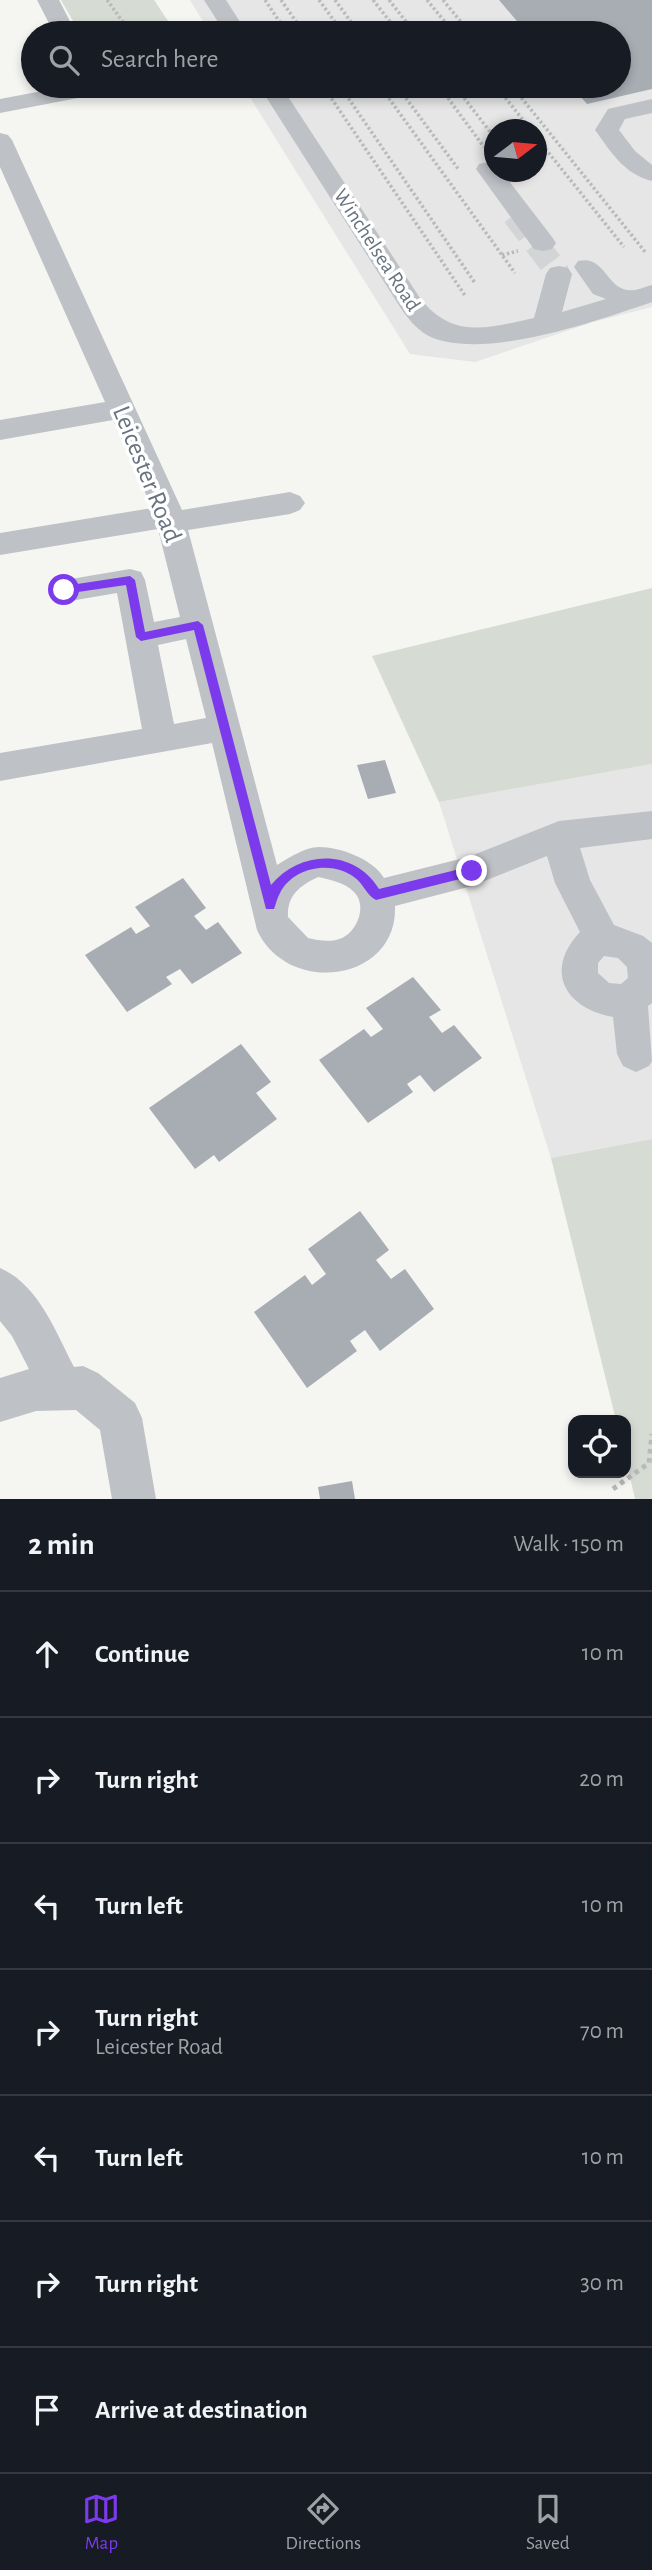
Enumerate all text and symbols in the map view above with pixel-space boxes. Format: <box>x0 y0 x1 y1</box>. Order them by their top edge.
search box <box>21 21 631 98</box>
icon: search <box>45 41 83 79</box>
text: Search here <box>101 46 219 72</box>
north arrow <box>484 119 547 182</box>
street label: Winchelsea Road <box>330 185 424 315</box>
street label: Leicester Road <box>108 402 186 546</box>
route start <box>48 574 79 605</box>
route end <box>456 855 487 886</box>
map controls <box>568 1415 631 1478</box>
button: locate <box>568 1415 631 1478</box>
text: 2 min <box>28 1530 95 1560</box>
text: Walk · 150 m <box>513 1533 624 1556</box>
icon: ahead <box>28 1635 66 1673</box>
text: Continue <box>95 1641 190 1667</box>
text: 10 m <box>582 1642 624 1665</box>
icon: right <box>28 1761 66 1799</box>
text: Turn right <box>95 1767 198 1793</box>
text: 20 m <box>579 1768 624 1791</box>
icon: left <box>28 1887 66 1925</box>
text: Turn left <box>95 1893 183 1919</box>
text: 10 m <box>582 1894 624 1917</box>
text: Turn right <box>95 2005 198 2031</box>
icon: right <box>28 2013 66 2051</box>
text: 70 m <box>580 2020 624 2043</box>
text: Leicester Road <box>95 2036 223 2059</box>
icon: left <box>28 2139 66 2177</box>
text: Turn left <box>95 2145 183 2171</box>
text: 10 m <box>582 2146 624 2169</box>
icon: right <box>28 2265 66 2303</box>
text: Turn right <box>95 2271 198 2297</box>
text: 30 m <box>580 2272 624 2295</box>
icon: arrive <box>28 2391 66 2429</box>
text: Arrive at destination <box>95 2397 308 2423</box>
tab: Map <box>82 2490 120 2555</box>
tab: Directions <box>285 2490 361 2555</box>
tab: Saved <box>526 2490 570 2555</box>

